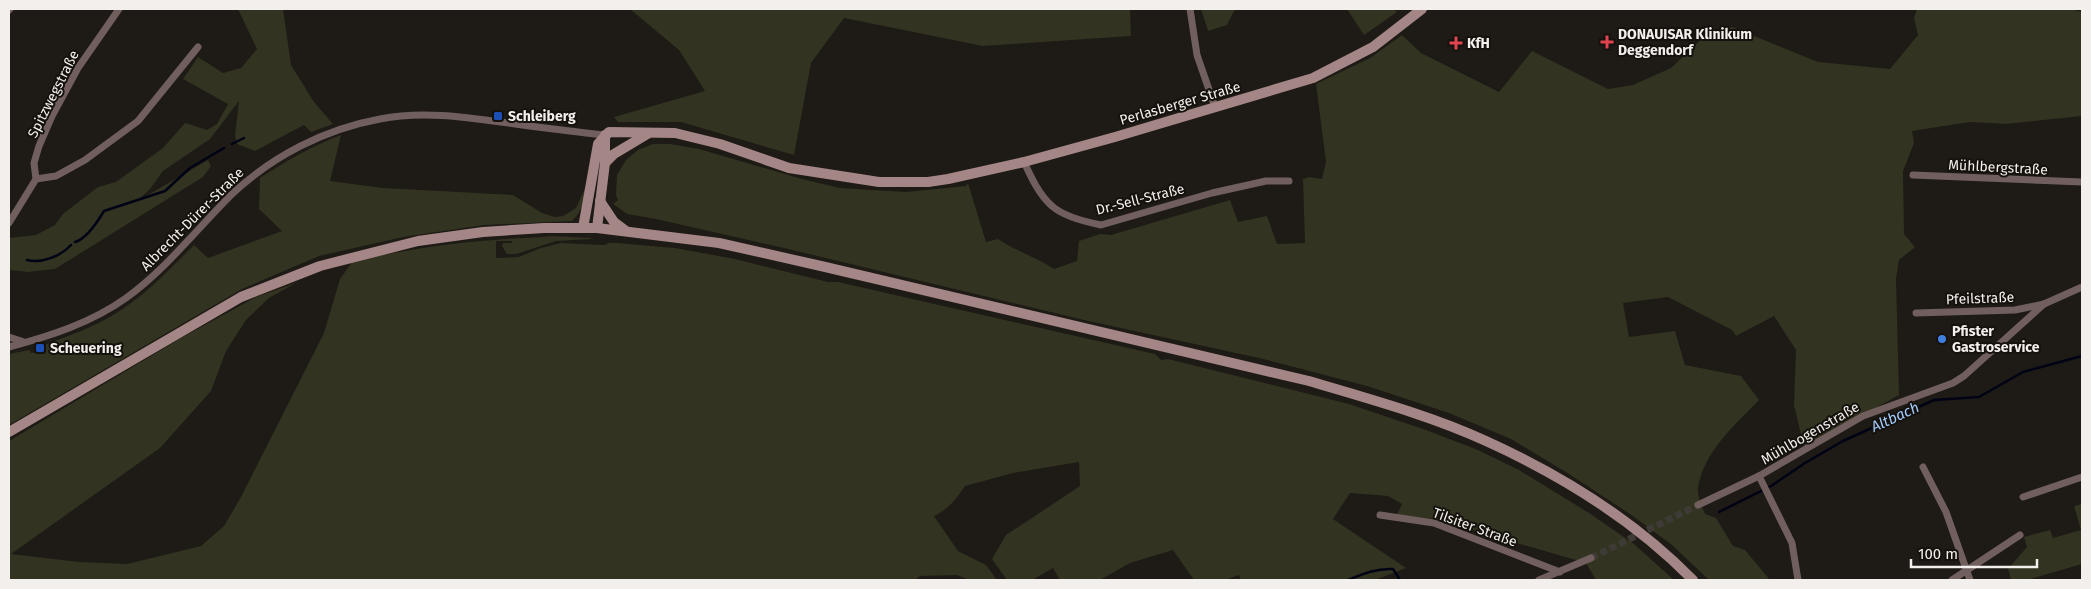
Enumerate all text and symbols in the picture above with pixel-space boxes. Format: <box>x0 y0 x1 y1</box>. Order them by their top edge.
place label: DONAUISAR Klinikum Deggendorf <box>1618 26 1752 59</box>
place label: KfH <box>1467 35 1490 52</box>
marker: DONAUISAR Klinikum Deggendorf <box>1600 35 1614 49</box>
marker: KfH <box>1449 36 1463 50</box>
street label: Spitzwegstraße <box>24 48 83 141</box>
street label: Perlasberger Straße <box>1118 78 1243 129</box>
place label: Schleiberg <box>508 108 576 125</box>
marker: Schleiberg <box>492 110 504 122</box>
street label: Mühlbergstraße <box>1948 156 2048 179</box>
street label: Albrecht-Dürer-Straße <box>137 164 248 275</box>
street label: Dr.-Sell-Straße <box>1094 180 1186 219</box>
street label: Pfeilstraße <box>1946 289 2014 308</box>
place label: Pfister Gastroservice <box>1952 323 2040 356</box>
marker: Pfister Gastroservice <box>1936 333 1948 345</box>
place label: Scheuering <box>50 340 122 357</box>
marker: Scheuering <box>34 342 46 354</box>
street label: Mühlbogenstraße <box>1758 398 1862 468</box>
water label: Altbach <box>1867 398 1922 436</box>
street label: Tilsiter Straße <box>1430 504 1519 551</box>
scale bar <box>1911 536 2037 568</box>
text: 100 m <box>1918 545 1958 563</box>

